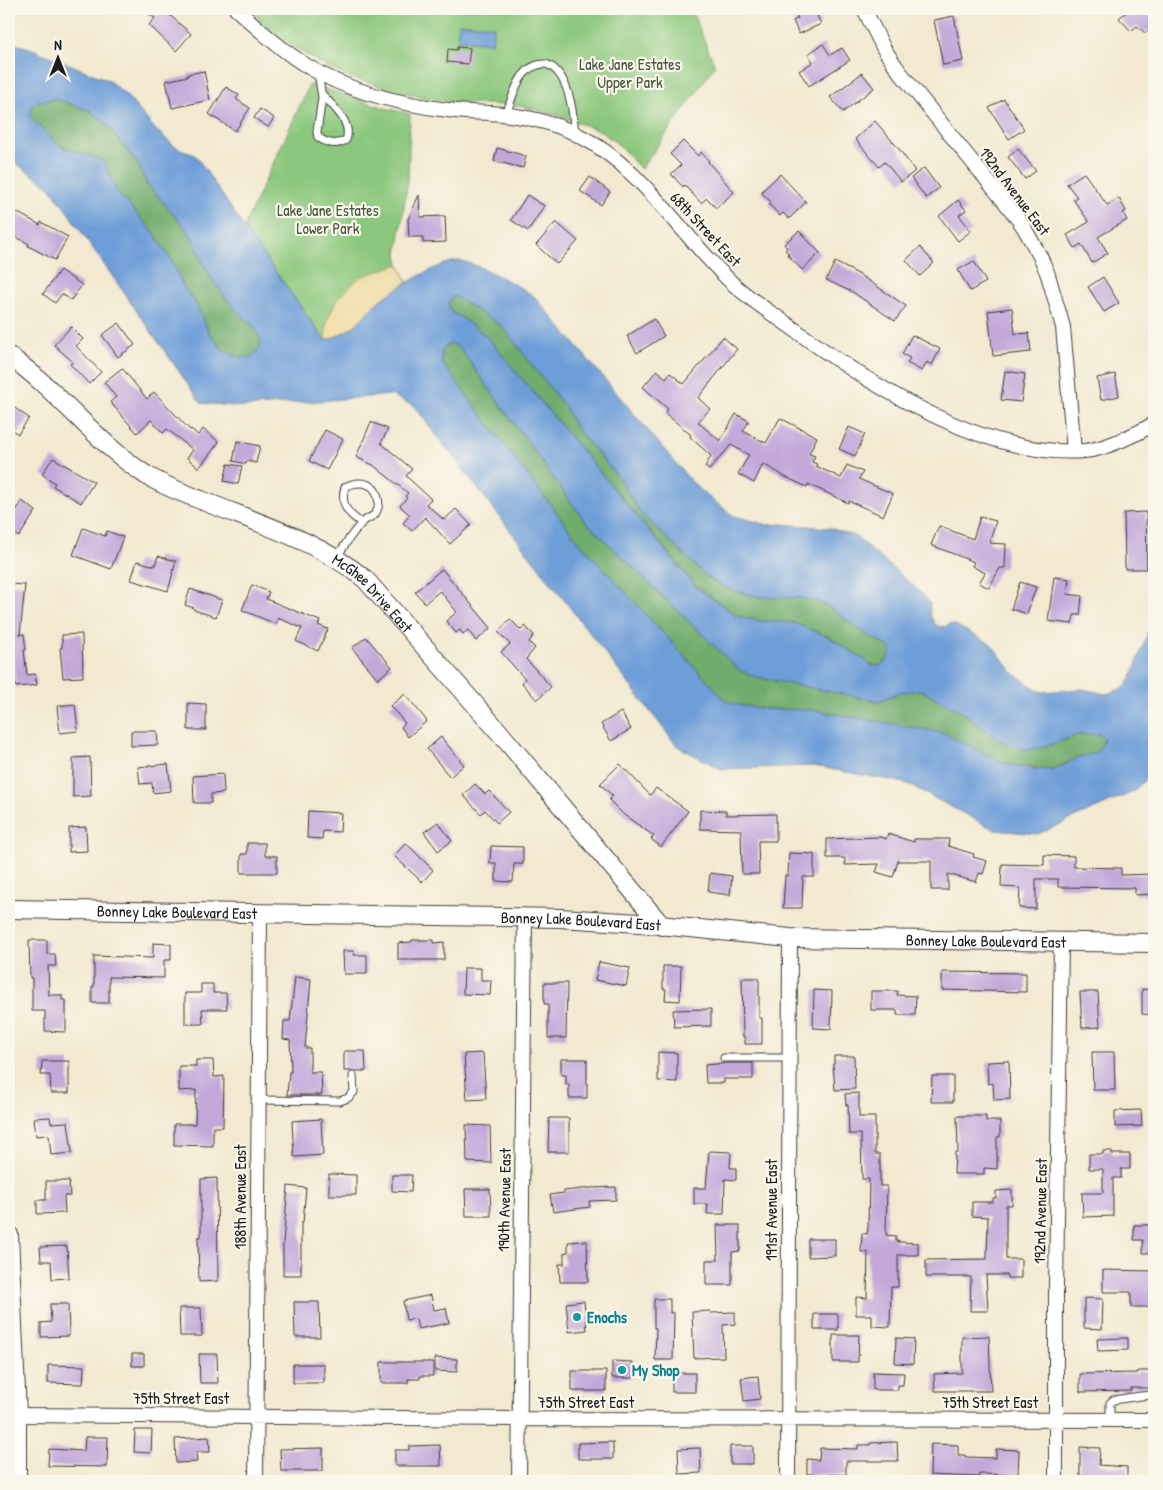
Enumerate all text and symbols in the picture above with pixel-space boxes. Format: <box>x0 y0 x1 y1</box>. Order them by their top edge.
north arrow <box>32 32 82 82</box>
text: N <box>54 35 62 54</box>
park label: Lake Jane Estates Upper Park <box>579 53 681 93</box>
street label: 192nd Avenue East <box>974 142 1056 240</box>
street label: 68th Street East <box>666 187 747 272</box>
park label: Lake Jane Estates Lower Park <box>277 199 379 239</box>
street label: McGhee Drive East <box>328 548 418 638</box>
street label: Bonney Lake Boulevard East <box>97 899 258 924</box>
street label: Bonney Lake Boulevard East <box>501 906 662 936</box>
street label: Bonney Lake Boulevard East <box>906 929 1067 953</box>
street label: 188th Avenue East <box>229 1144 251 1249</box>
street label: 190th Avenue East <box>492 1147 516 1252</box>
street label: 191st Avenue East <box>760 1158 782 1261</box>
street label: 192nd Avenue East <box>1028 1158 1052 1264</box>
place label: Enochs <box>587 1306 628 1328</box>
marker: Enochs <box>571 1311 583 1323</box>
place label: My Shop <box>632 1359 679 1382</box>
marker: My Shop <box>616 1364 628 1376</box>
street label: 75th Street East <box>133 1387 230 1409</box>
street label: 75th Street East <box>538 1391 635 1413</box>
street label: 75th Street East <box>942 1391 1039 1413</box>

